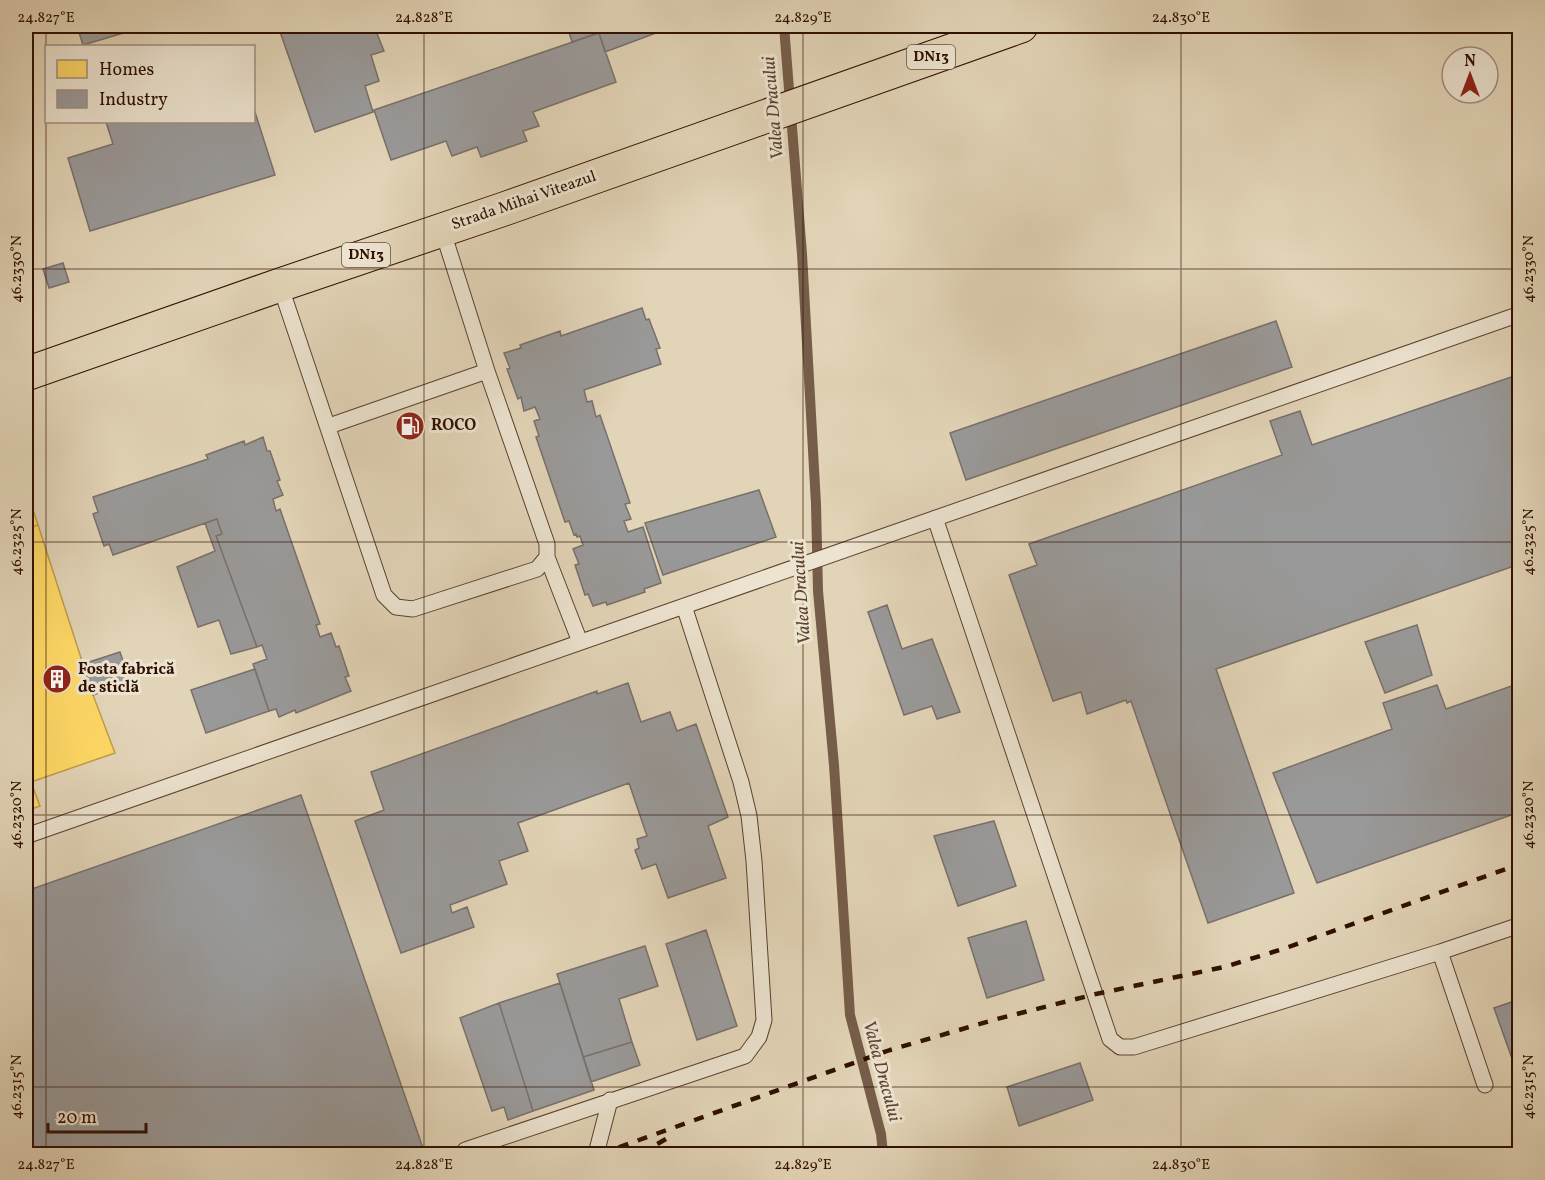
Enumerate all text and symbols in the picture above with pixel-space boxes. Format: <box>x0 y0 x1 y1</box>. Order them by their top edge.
text: 24.827°E <box>17 8 75 29</box>
text: 24.828°E <box>395 8 453 29</box>
text: 24.829°E <box>774 8 832 29</box>
text: 24.830°E <box>1152 8 1210 29</box>
legend <box>45 45 255 123</box>
road number: DN13 <box>907 45 955 69</box>
north arrow <box>1440 45 1500 105</box>
text: N <box>1464 51 1476 73</box>
water label: Valea Dracului <box>757 55 791 161</box>
text: Homes <box>99 58 154 83</box>
text: Industry <box>99 88 168 113</box>
street label: Strada Mihai Viteazul <box>449 166 600 236</box>
text: 46.2330°N <box>7 235 28 303</box>
text: 46.2330°N <box>1519 235 1540 303</box>
road number: DN13 <box>342 243 390 267</box>
fuel station icon: ROCO <box>394 410 426 442</box>
place label: ROCO <box>431 415 476 437</box>
text: 46.2325°N <box>7 508 28 576</box>
text: 46.2325°N <box>1519 508 1540 576</box>
water label: Valea Dracului <box>786 540 818 646</box>
place label: Fosta fabrică de sticlă <box>78 659 175 699</box>
building icon: Fosta fabrică de sticlă <box>41 663 73 695</box>
text: 46.2320°N <box>7 781 28 849</box>
text: 46.2320°N <box>1519 781 1540 849</box>
water label: Valea Dracului <box>856 1018 907 1125</box>
text: 46.2315°N <box>7 1054 28 1120</box>
text: 46.2315°N <box>1519 1054 1540 1120</box>
scale bar <box>48 1096 146 1134</box>
text: 20 m <box>57 1106 97 1131</box>
text: 24.827°E <box>17 1155 75 1176</box>
text: 24.828°E <box>395 1155 453 1176</box>
text: 24.829°E <box>774 1155 832 1176</box>
text: 24.830°E <box>1152 1155 1210 1176</box>

